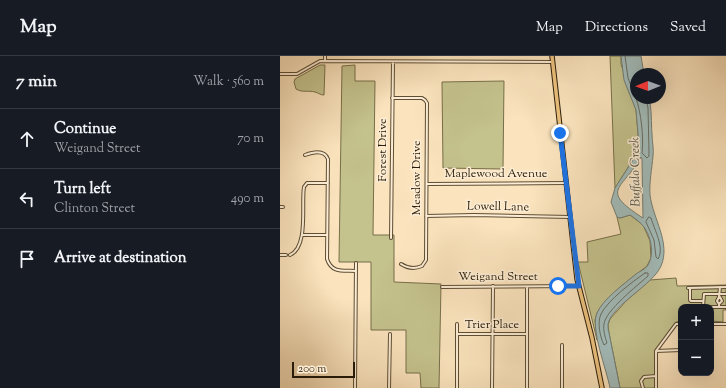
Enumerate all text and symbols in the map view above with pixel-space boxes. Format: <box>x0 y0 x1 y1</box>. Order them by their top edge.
text: Map <box>20 14 57 41</box>
text: Map <box>536 18 563 38</box>
text: Directions <box>585 18 648 38</box>
text: Saved <box>670 18 706 38</box>
north arrow <box>630 68 666 104</box>
text: 7 min <box>16 70 57 94</box>
text: Walk · 560 m <box>193 73 264 91</box>
street label: Forest Drive <box>374 118 392 182</box>
text: Continue <box>54 119 116 140</box>
route end <box>551 124 569 142</box>
icon: ahead <box>16 128 38 150</box>
text: 70 m <box>237 130 264 148</box>
water label: Buffalo Creek <box>626 137 646 207</box>
text: Weigand Street <box>54 140 140 158</box>
street label: Meadow Drive <box>408 140 426 216</box>
street label: Maplewood Avenue <box>445 165 548 183</box>
text: Turn left <box>54 179 111 200</box>
icon: left <box>16 188 38 210</box>
text: 490 m <box>231 190 264 208</box>
street label: Lowell Lane <box>467 197 530 217</box>
text: Clinton Street <box>54 200 135 218</box>
icon: arrive <box>16 248 38 270</box>
text: Arrive at destination <box>54 248 187 269</box>
street label: Weigand Street <box>458 268 538 286</box>
route start <box>549 277 567 295</box>
map controls <box>678 304 714 376</box>
button: + <box>678 304 714 340</box>
street label: Trier Place <box>465 316 520 334</box>
button: − <box>678 340 714 376</box>
scale bar <box>292 360 355 379</box>
text: 200 m <box>298 361 326 377</box>

